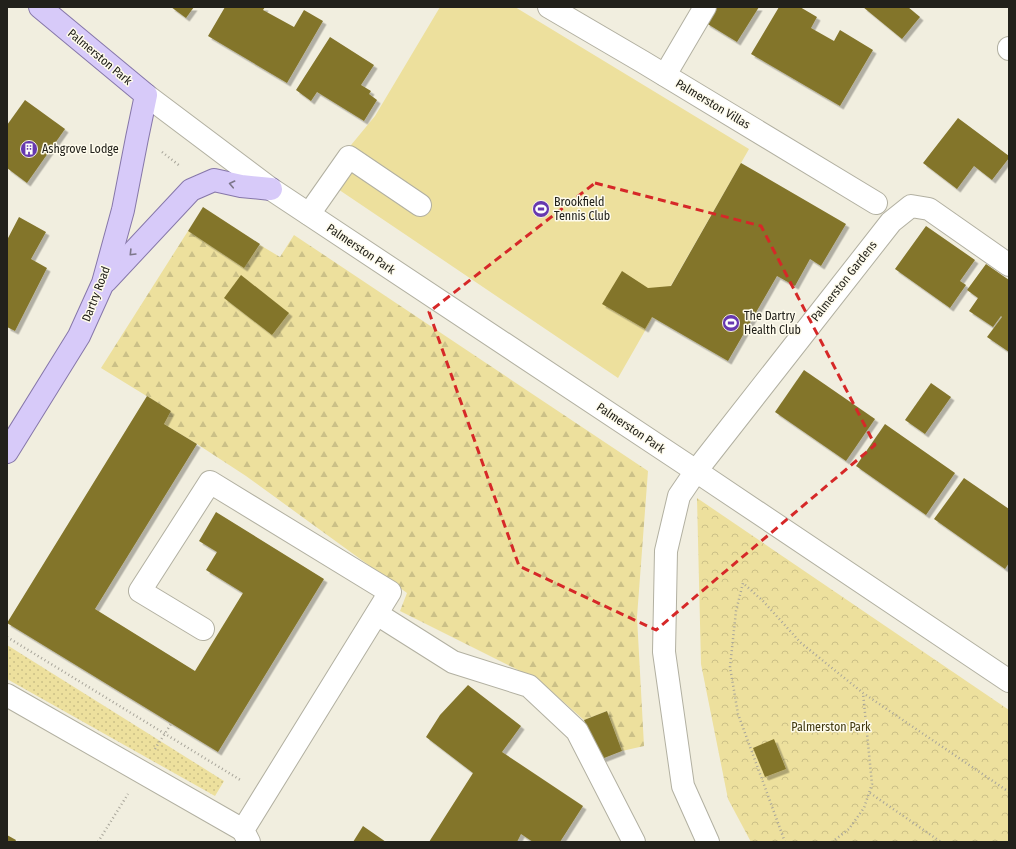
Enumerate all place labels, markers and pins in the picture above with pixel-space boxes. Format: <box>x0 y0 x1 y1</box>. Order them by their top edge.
building icon: Ashgrove Lodge <box>19 139 39 159</box>
place label: Ashgrove Lodge <box>42 142 119 156</box>
place label: Brookfield Tennis Club <box>554 195 610 223</box>
sports icon: Brookfield Tennis Club <box>531 199 551 219</box>
place label: The Dartry Health Club <box>744 309 801 337</box>
sports icon: The Dartry Health Club <box>721 313 741 333</box>

